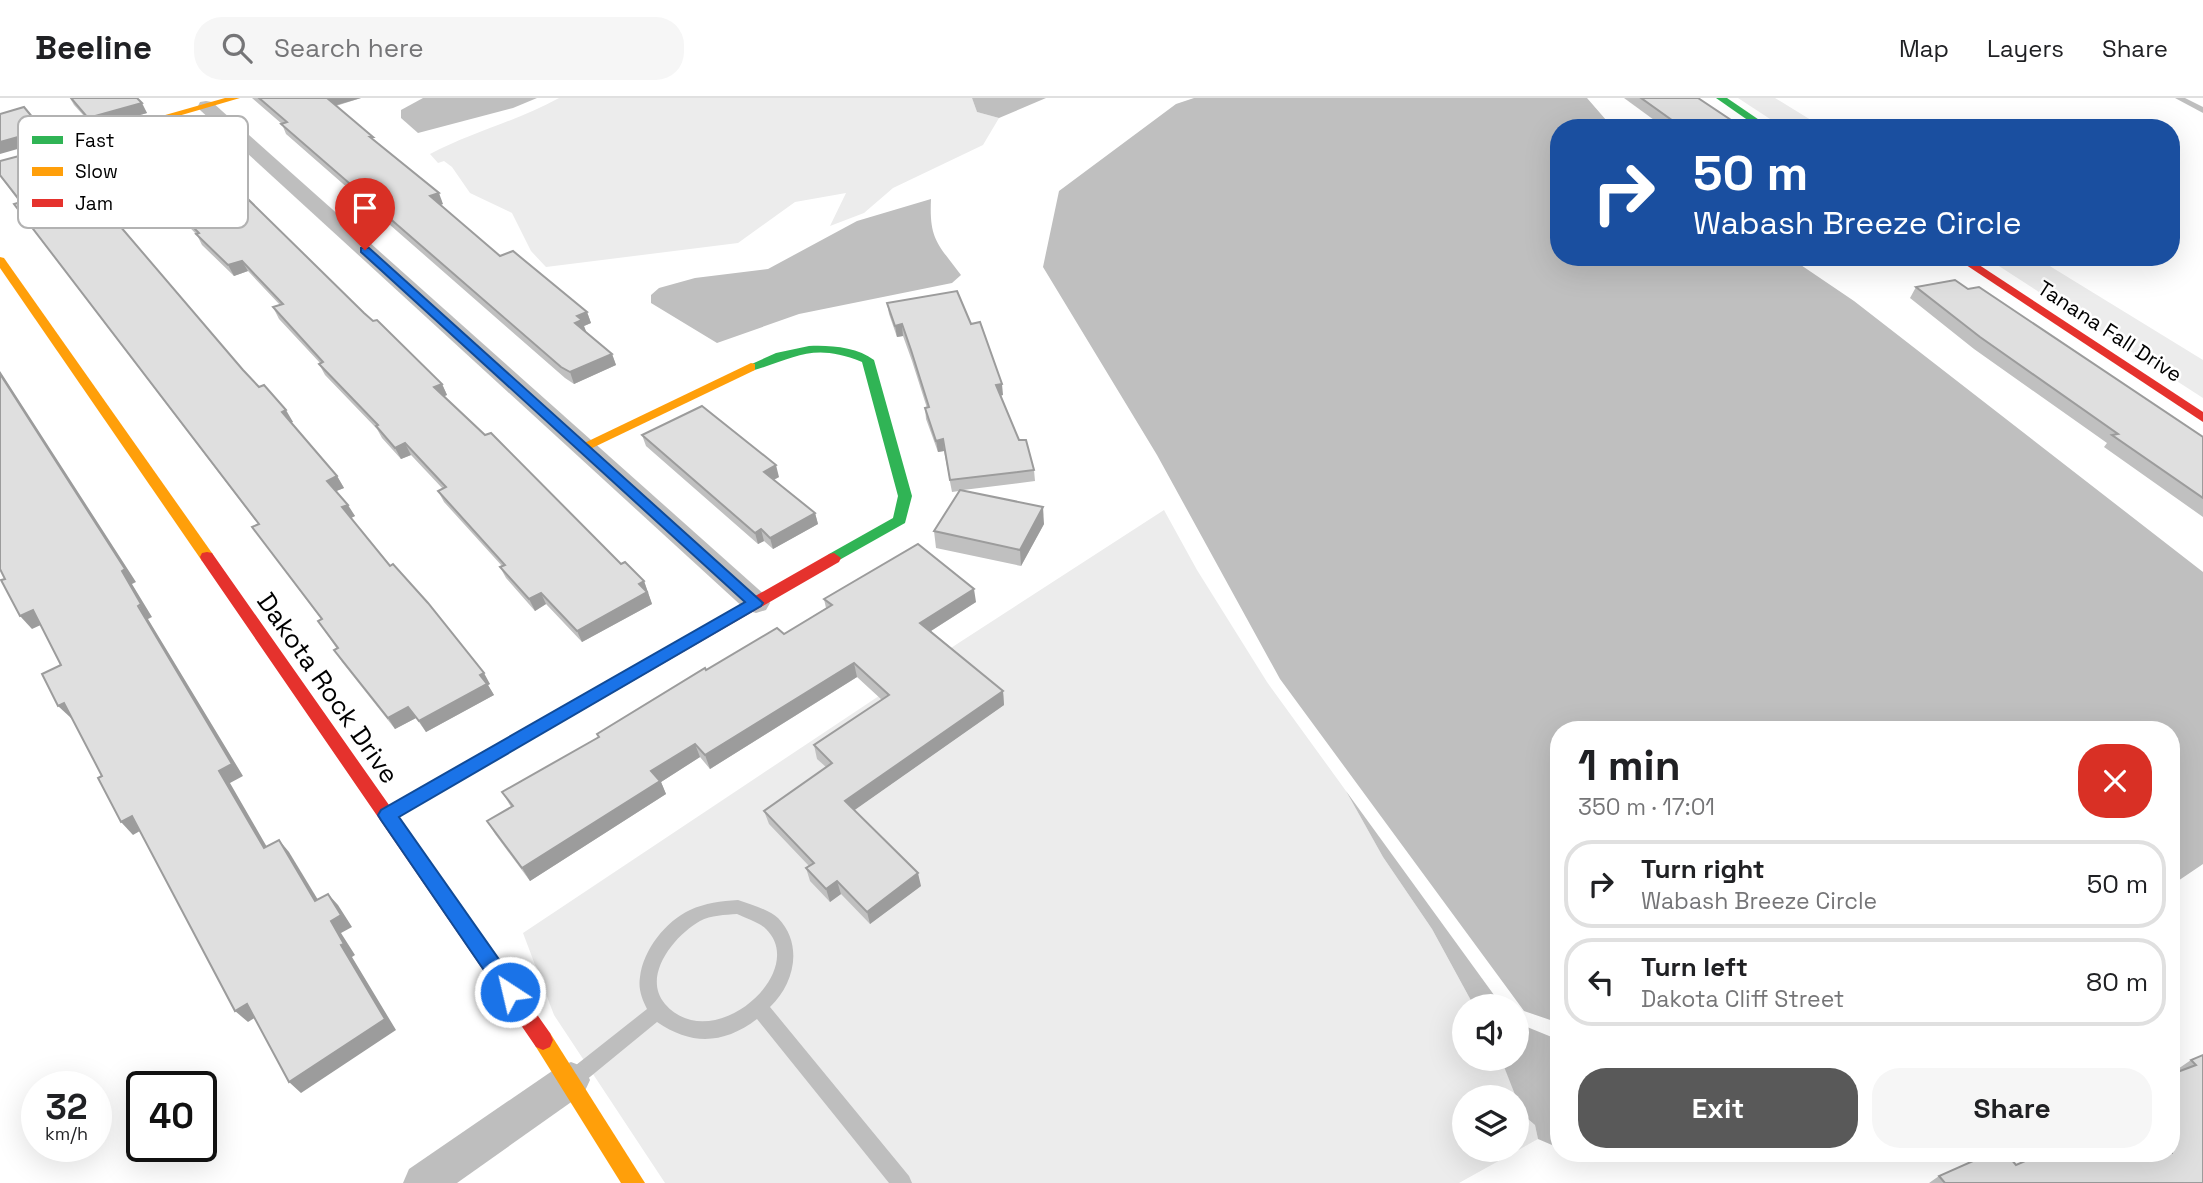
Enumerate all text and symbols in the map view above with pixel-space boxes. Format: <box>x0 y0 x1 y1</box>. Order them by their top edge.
search box <box>194 17 684 80</box>
text: Beeline <box>35 27 152 69</box>
icon: search <box>218 29 256 67</box>
text: Search here <box>274 31 424 65</box>
text: Map <box>1899 33 1949 64</box>
text: Layers <box>1987 33 2064 64</box>
text: Share <box>2102 33 2168 64</box>
legend <box>18 116 248 228</box>
text: Fast <box>75 128 115 153</box>
text: 50 m <box>1693 142 1808 204</box>
icon: right <box>1578 147 1669 238</box>
text: Slow <box>75 159 118 184</box>
pin <box>335 178 395 250</box>
icon: arrive <box>346 189 384 227</box>
text: Jam <box>75 191 113 216</box>
text: Wabash Breeze Circle <box>1693 203 2022 243</box>
street label: Tanana Fall Drive <box>2033 274 2187 388</box>
street label: Dakota Rock Drive <box>249 586 407 790</box>
text: 1 min <box>1578 739 1681 792</box>
button: close <box>2078 744 2152 818</box>
text: 350 m · 17:01 <box>1578 792 1715 822</box>
text: Turn right <box>1641 852 1765 886</box>
icon: right <box>1582 865 1620 903</box>
text: 50 m <box>2087 867 2148 901</box>
text: Wabash Breeze Circle <box>1641 886 1877 916</box>
text: Turn left <box>1641 950 1748 984</box>
position arrow <box>473 955 547 1029</box>
icon: left <box>1582 963 1620 1001</box>
text: 80 m <box>2086 965 2148 999</box>
text: Dakota Cliff Street <box>1641 984 1844 1014</box>
map controls <box>1452 994 1529 1162</box>
button: sound <box>1452 994 1529 1071</box>
button: Exit <box>1578 1068 1858 1148</box>
button: Share <box>1872 1068 2152 1148</box>
speed limit sign: 40 <box>126 1071 217 1162</box>
text: 32 <box>45 1085 88 1129</box>
button: layers <box>1452 1085 1529 1162</box>
text: km/h <box>45 1122 88 1145</box>

